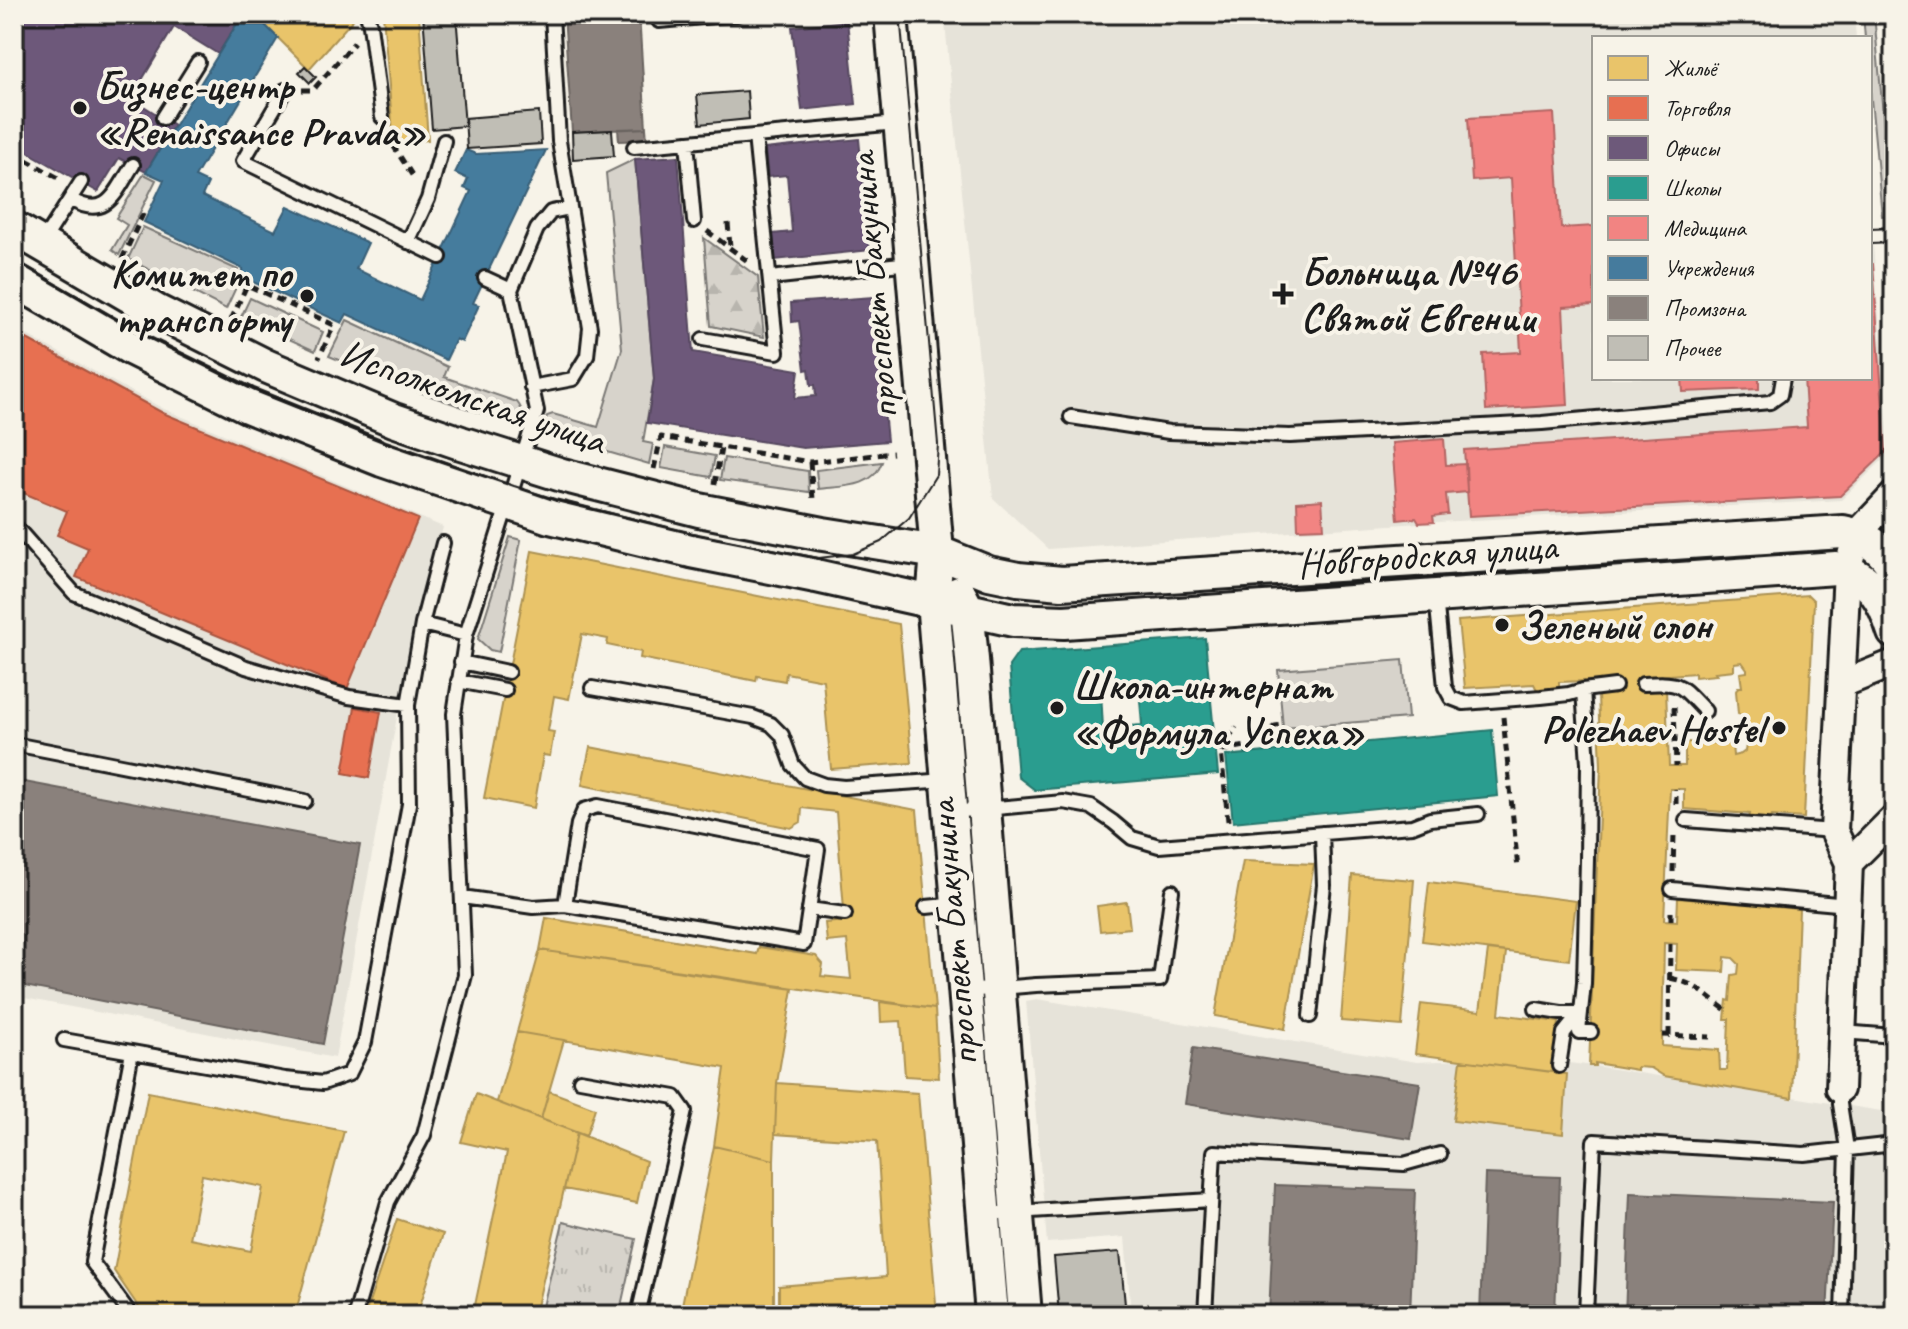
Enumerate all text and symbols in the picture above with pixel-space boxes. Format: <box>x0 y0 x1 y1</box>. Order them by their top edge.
legend <box>1592 36 1872 380</box>
text: Жильё <box>1664 53 1719 83</box>
place label: Бизнес-центр «Renaissance Pravda» <box>96 61 427 157</box>
text: Торговля <box>1664 93 1731 123</box>
marker: Бизнес-центр «Renaissance Pravda» <box>71 99 89 117</box>
text: Офисы <box>1664 133 1721 163</box>
street label: проспект Бакунина <box>836 147 910 421</box>
text: Школы <box>1664 173 1722 203</box>
text: Медицина <box>1664 213 1747 243</box>
place label: Больница №46 Святой Евгении <box>1301 247 1538 343</box>
place label: Комитет по транспорту <box>110 249 295 345</box>
text: Учреждения <box>1664 253 1755 283</box>
marker: Больница №46 Святой Евгении <box>1272 283 1294 305</box>
marker: Комитет по транспорту <box>298 287 316 305</box>
text: Промзона <box>1664 293 1747 323</box>
street label: Исполкомская улица <box>333 328 615 467</box>
text: Прочее <box>1664 333 1723 363</box>
street label: Новгородская улица <box>1296 521 1561 589</box>
place label: Зеленый слон <box>1518 601 1714 651</box>
marker: Зеленый слон <box>1493 616 1511 634</box>
place label: Школа-интернат «Формула Успеха» <box>1073 661 1365 757</box>
marker: Школа-интернат «Формула Успеха» <box>1048 699 1066 717</box>
place label: Polezhaev Hostel <box>1541 704 1771 754</box>
marker: Polezhaev Hostel <box>1770 719 1788 737</box>
street label: проспект Бакунина <box>916 794 990 1068</box>

